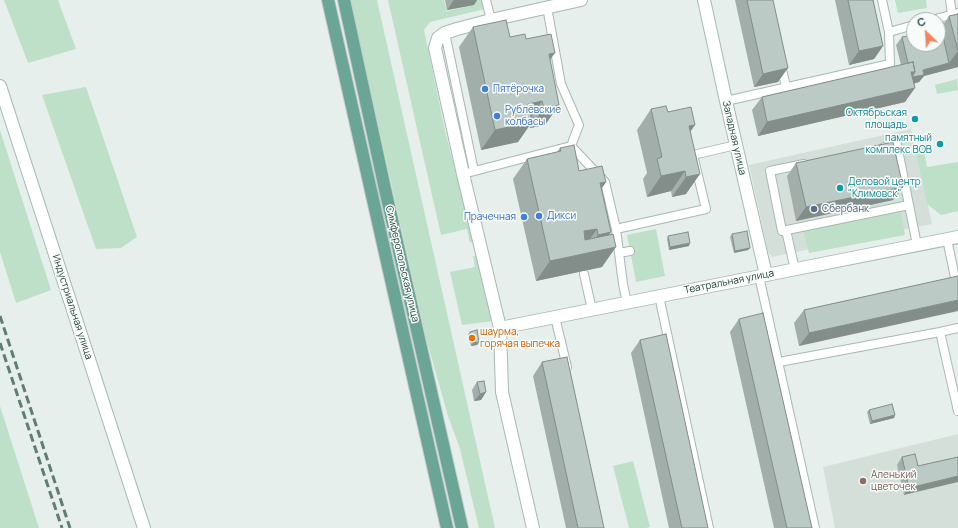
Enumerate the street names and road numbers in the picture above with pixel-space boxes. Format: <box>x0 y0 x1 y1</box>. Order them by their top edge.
street label: Западная улица <box>720 100 748 176</box>
street label: Симферопольская улица <box>383 205 421 323</box>
street label: Индустриальная улица <box>49 253 95 361</box>
street label: Театральная улица <box>683 267 775 297</box>

